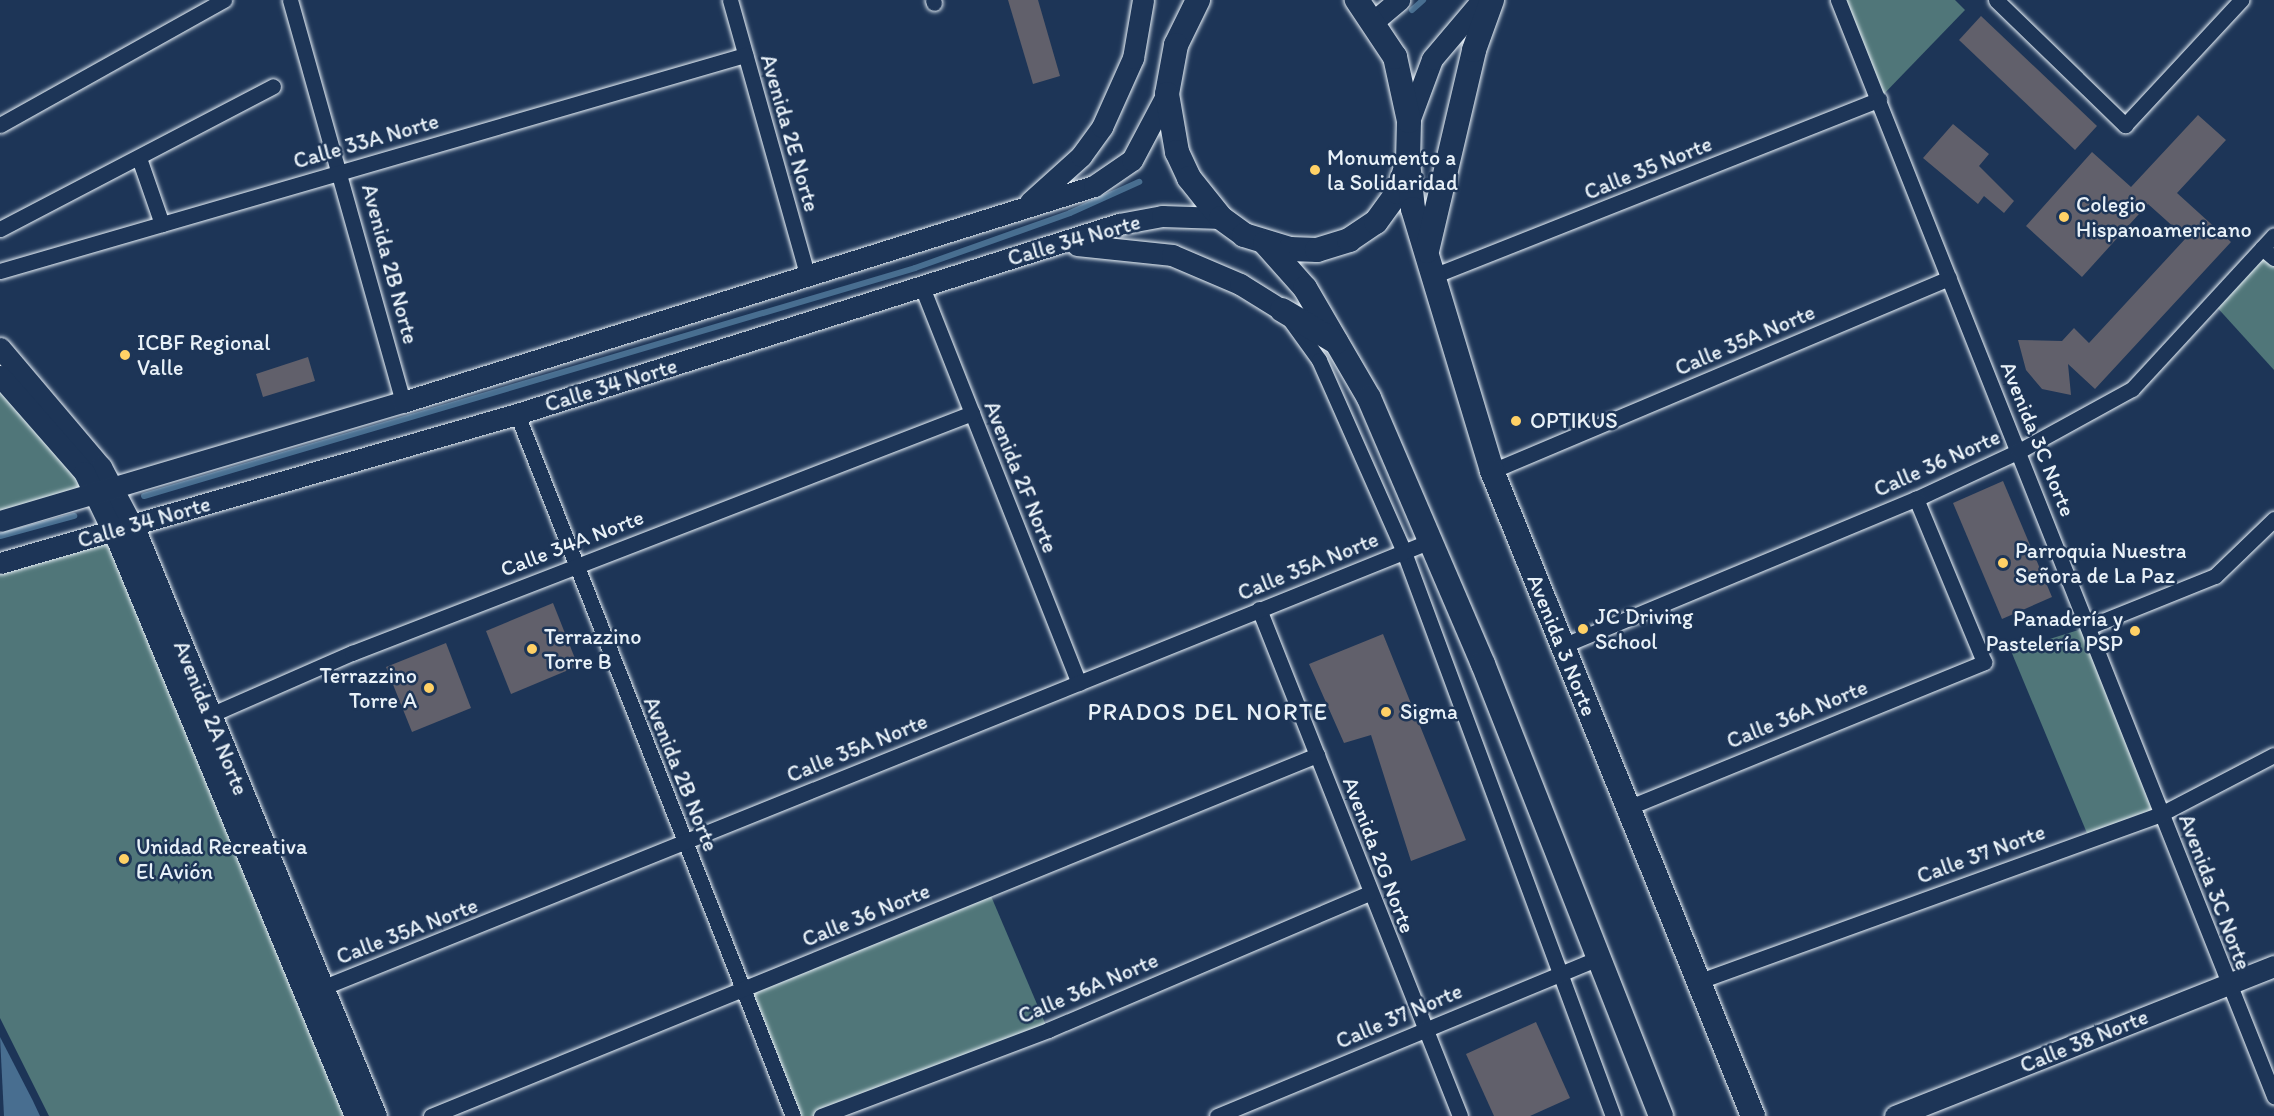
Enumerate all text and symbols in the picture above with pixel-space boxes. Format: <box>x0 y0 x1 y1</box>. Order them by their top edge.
street label: Avenida 2E Norte <box>755 51 825 215</box>
street label: Calle 33A Norte <box>290 108 442 174</box>
street label: Calle 35 Norte <box>1580 130 1716 206</box>
place label: Monumento a la Solidaridad <box>1327 144 1457 196</box>
marker: Monumento a la Solidaridad <box>1308 163 1322 177</box>
street label: Avenida 2B Norte <box>356 181 424 347</box>
place label: Colegio Hispanoamericano <box>2076 191 2252 242</box>
street label: Calle 34 Norte <box>1004 208 1144 272</box>
marker: Colegio Hispanoamericano <box>2057 210 2071 224</box>
street label: Calle 35A Norte <box>1671 299 1819 381</box>
place label: ICBF Regional Valle <box>137 329 271 380</box>
marker: ICBF Regional Valle <box>118 348 132 362</box>
street label: Calle 34 Norte <box>542 352 680 418</box>
street label: Avenida 3C Norte <box>1995 358 2081 520</box>
street label: Avenida 2F Norte <box>979 397 1063 557</box>
place label: OPTIKUS <box>1530 408 1618 434</box>
marker: OPTIKUS <box>1507 412 1525 430</box>
street label: Calle 36 Norte <box>1870 423 2004 503</box>
street label: Calle 34 Norte <box>74 490 214 554</box>
street label: Calle 34A Norte <box>497 504 647 582</box>
street label: Calle 35A Norte <box>1234 526 1382 606</box>
place label: Parroquia Nuestra Señora de La Paz <box>2015 537 2187 588</box>
marker: Parroquia Nuestra Señora de La Paz <box>1996 556 2010 570</box>
street label: Avenida 3 Norte <box>1522 570 1602 720</box>
place label: JC Driving School <box>1595 603 1693 654</box>
place label: Panadería y Pastelería PSP <box>1986 605 2123 656</box>
marker: JC Driving School <box>1576 622 1590 636</box>
place label: Terrazzino Torre B <box>544 623 642 674</box>
marker: Panadería y Pastelería PSP <box>2128 624 2142 638</box>
street label: Avenida 2A Norte <box>168 637 254 799</box>
marker: Terrazzino Torre B <box>525 642 539 656</box>
place label: Terrazzino Torre A <box>319 662 417 714</box>
street label: Calle 36A Norte <box>1723 674 1871 754</box>
marker: Terrazzino Torre A <box>422 681 436 695</box>
street label: Avenida 2B Norte <box>638 693 724 855</box>
district label: PRADOS DEL NORTE <box>1087 698 1329 726</box>
place label: Sigma <box>1400 699 1458 725</box>
marker: Sigma <box>1377 703 1395 721</box>
street label: Calle 35A Norte <box>783 708 931 788</box>
street label: Avenida 2G Norte <box>1337 773 1421 937</box>
street label: Avenida 3C Norte <box>2173 810 2257 974</box>
street label: Calle 37 Norte <box>1913 819 2049 889</box>
place label: Unidad Recreativa El Avión <box>136 833 307 884</box>
marker: Unidad Recreativa El Avión <box>117 852 131 866</box>
street label: Calle 36 Norte <box>798 877 934 953</box>
street label: Calle 35A Norte <box>332 892 482 970</box>
street label: Calle 36A Norte <box>1014 947 1162 1029</box>
street label: Calle 37 Norte <box>1332 978 1466 1054</box>
street label: Calle 38 Norte <box>2016 1003 2152 1079</box>

